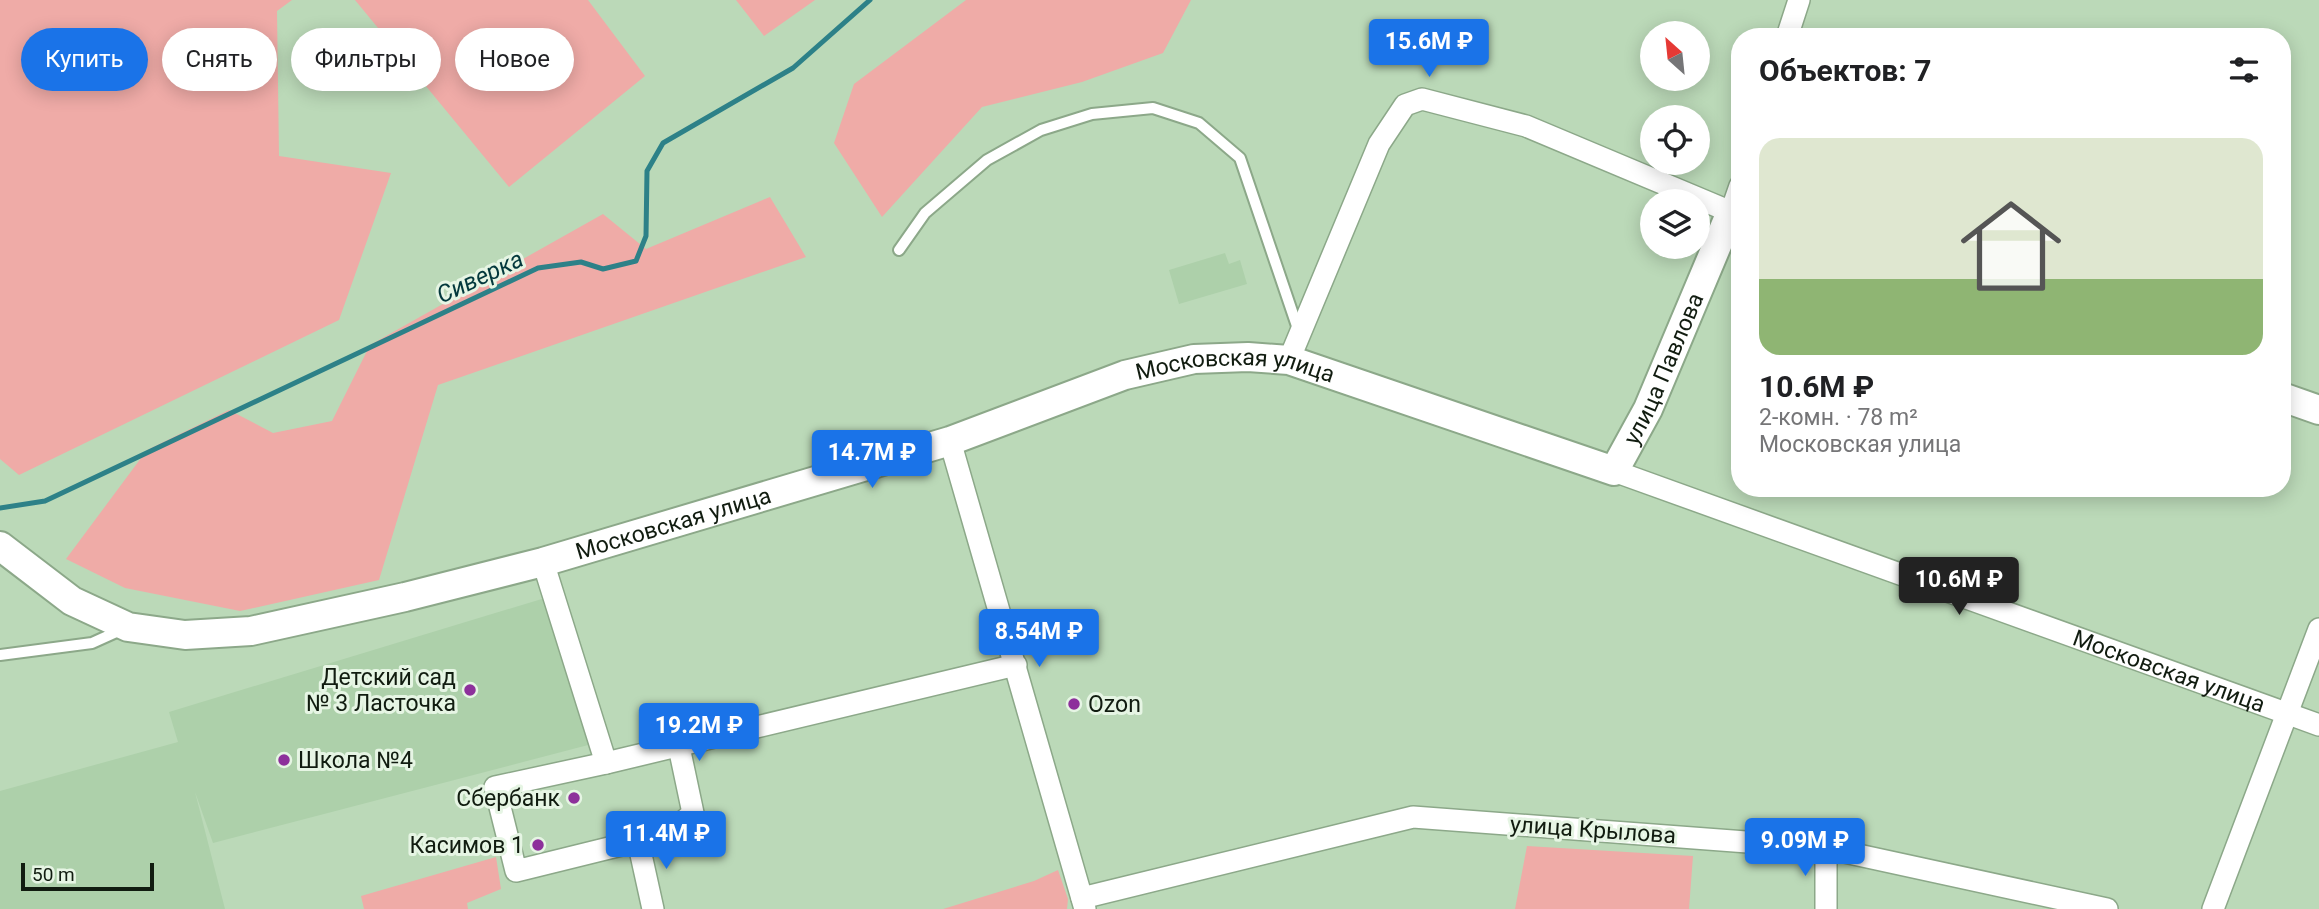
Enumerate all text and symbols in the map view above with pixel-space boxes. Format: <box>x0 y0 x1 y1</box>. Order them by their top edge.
pin: 15.6M ₽ <box>1364 20 1494 79</box>
north arrow <box>1640 21 1710 91</box>
map controls <box>1640 21 1710 259</box>
chip: Купить <box>21 28 148 91</box>
chip: Снять <box>162 28 277 91</box>
chip: Фильтры <box>291 28 441 91</box>
chip: Новое <box>455 28 574 91</box>
text: 15.6M ₽ <box>1385 28 1473 55</box>
icon: filters <box>2225 51 2263 89</box>
text: Объектов: 7 <box>1759 53 1931 88</box>
button: locate <box>1640 105 1710 175</box>
icon: home <box>1948 183 2074 309</box>
button: layers <box>1640 189 1710 259</box>
water label: Сиверка <box>432 245 528 309</box>
street label: улица Павлова <box>1618 289 1709 449</box>
street label: Московская улица <box>1133 343 1338 388</box>
text: 10.6M ₽ <box>1759 369 1874 404</box>
text: 2-комн. · 78 m² <box>1759 404 1918 431</box>
pin: 14.7M ₽ <box>807 430 937 490</box>
text: Московская улица <box>1759 431 1961 458</box>
text: 14.7M ₽ <box>828 439 916 466</box>
street label: Московская улица <box>572 482 774 565</box>
pin: 10.6M ₽ <box>1894 558 2024 617</box>
text: 10.6M ₽ <box>1915 566 2003 593</box>
pin: 8.54M ₽ <box>974 610 1104 669</box>
text: 8.54M ₽ <box>995 618 1083 645</box>
street label: Московская улица <box>2069 624 2269 718</box>
place label: Детский сад № 3 Ласточка <box>306 664 456 717</box>
marker: Детский сад № 3 Ласточка <box>462 682 478 698</box>
place label: Ozon <box>1088 691 1141 718</box>
marker: Ozon <box>1066 696 1082 712</box>
pin: 19.2M ₽ <box>634 704 764 763</box>
text: 19.2M ₽ <box>655 712 743 739</box>
place label: Школа №4 <box>298 747 413 774</box>
marker: Школа №4 <box>276 752 292 768</box>
place label: Сбербанк <box>456 785 561 812</box>
marker: Сбербанк <box>566 790 582 806</box>
street label: улица Крылова <box>1509 811 1677 849</box>
pin: 11.4M ₽ <box>601 812 731 871</box>
pin: 9.09M ₽ <box>1740 818 1870 878</box>
text: 11.4M ₽ <box>622 820 710 847</box>
text: 9.09M ₽ <box>1761 827 1849 854</box>
place label: Касимов 1 <box>409 832 524 859</box>
marker: Касимов 1 <box>530 837 546 853</box>
scale bar <box>21 860 154 892</box>
text: 50 m <box>32 863 75 886</box>

